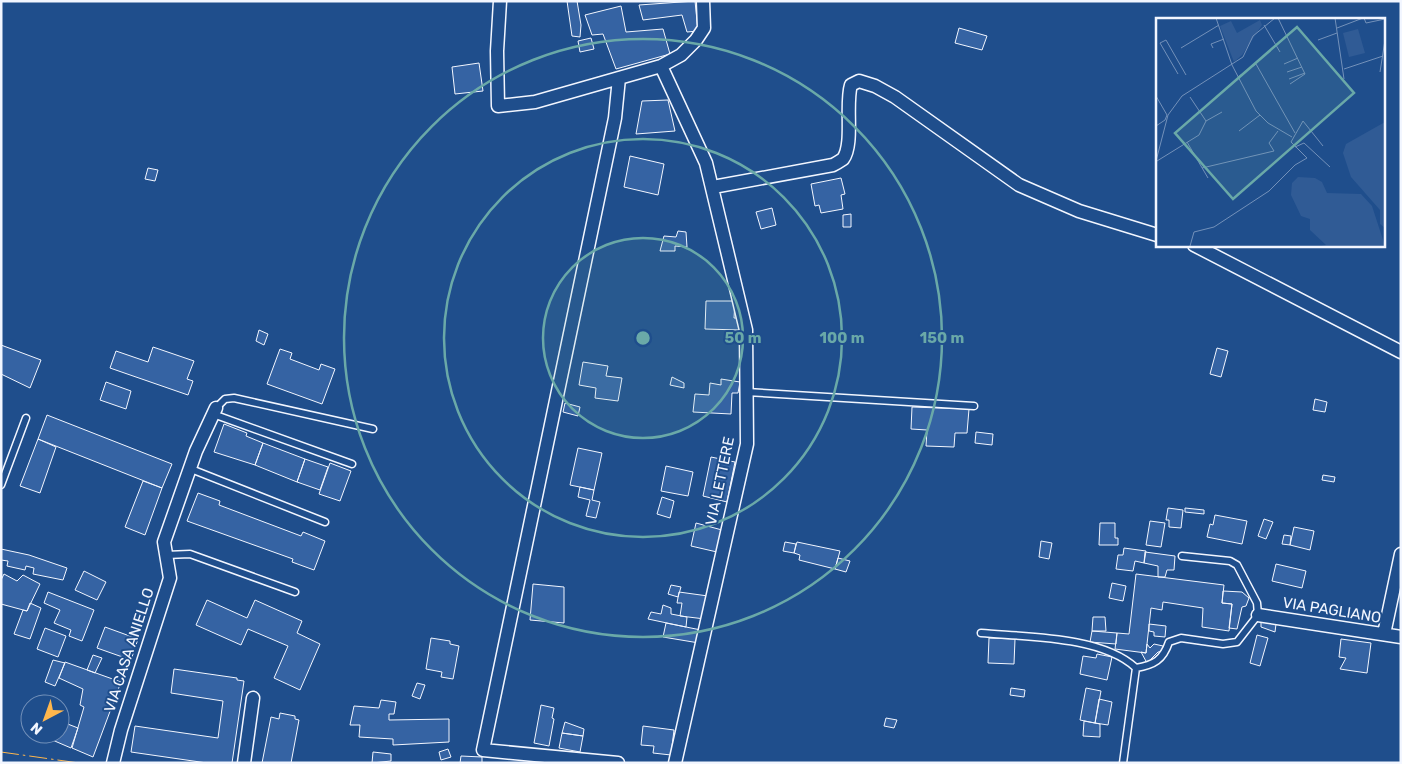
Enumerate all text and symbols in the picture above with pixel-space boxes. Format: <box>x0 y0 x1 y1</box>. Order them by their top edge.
inset map <box>1156 18 1384 246</box>
centre of rings <box>634 329 652 347</box>
text: 50 m <box>725 329 761 347</box>
text: 100 m <box>820 329 864 347</box>
text: 150 m <box>920 329 964 347</box>
street label: VIA LETTERE <box>702 435 738 527</box>
street label: VIA CASA ANIELLO <box>100 586 158 714</box>
street label: VIA PAGLIANO <box>1281 593 1383 627</box>
north arrow <box>20 694 70 744</box>
text: N <box>27 719 46 738</box>

